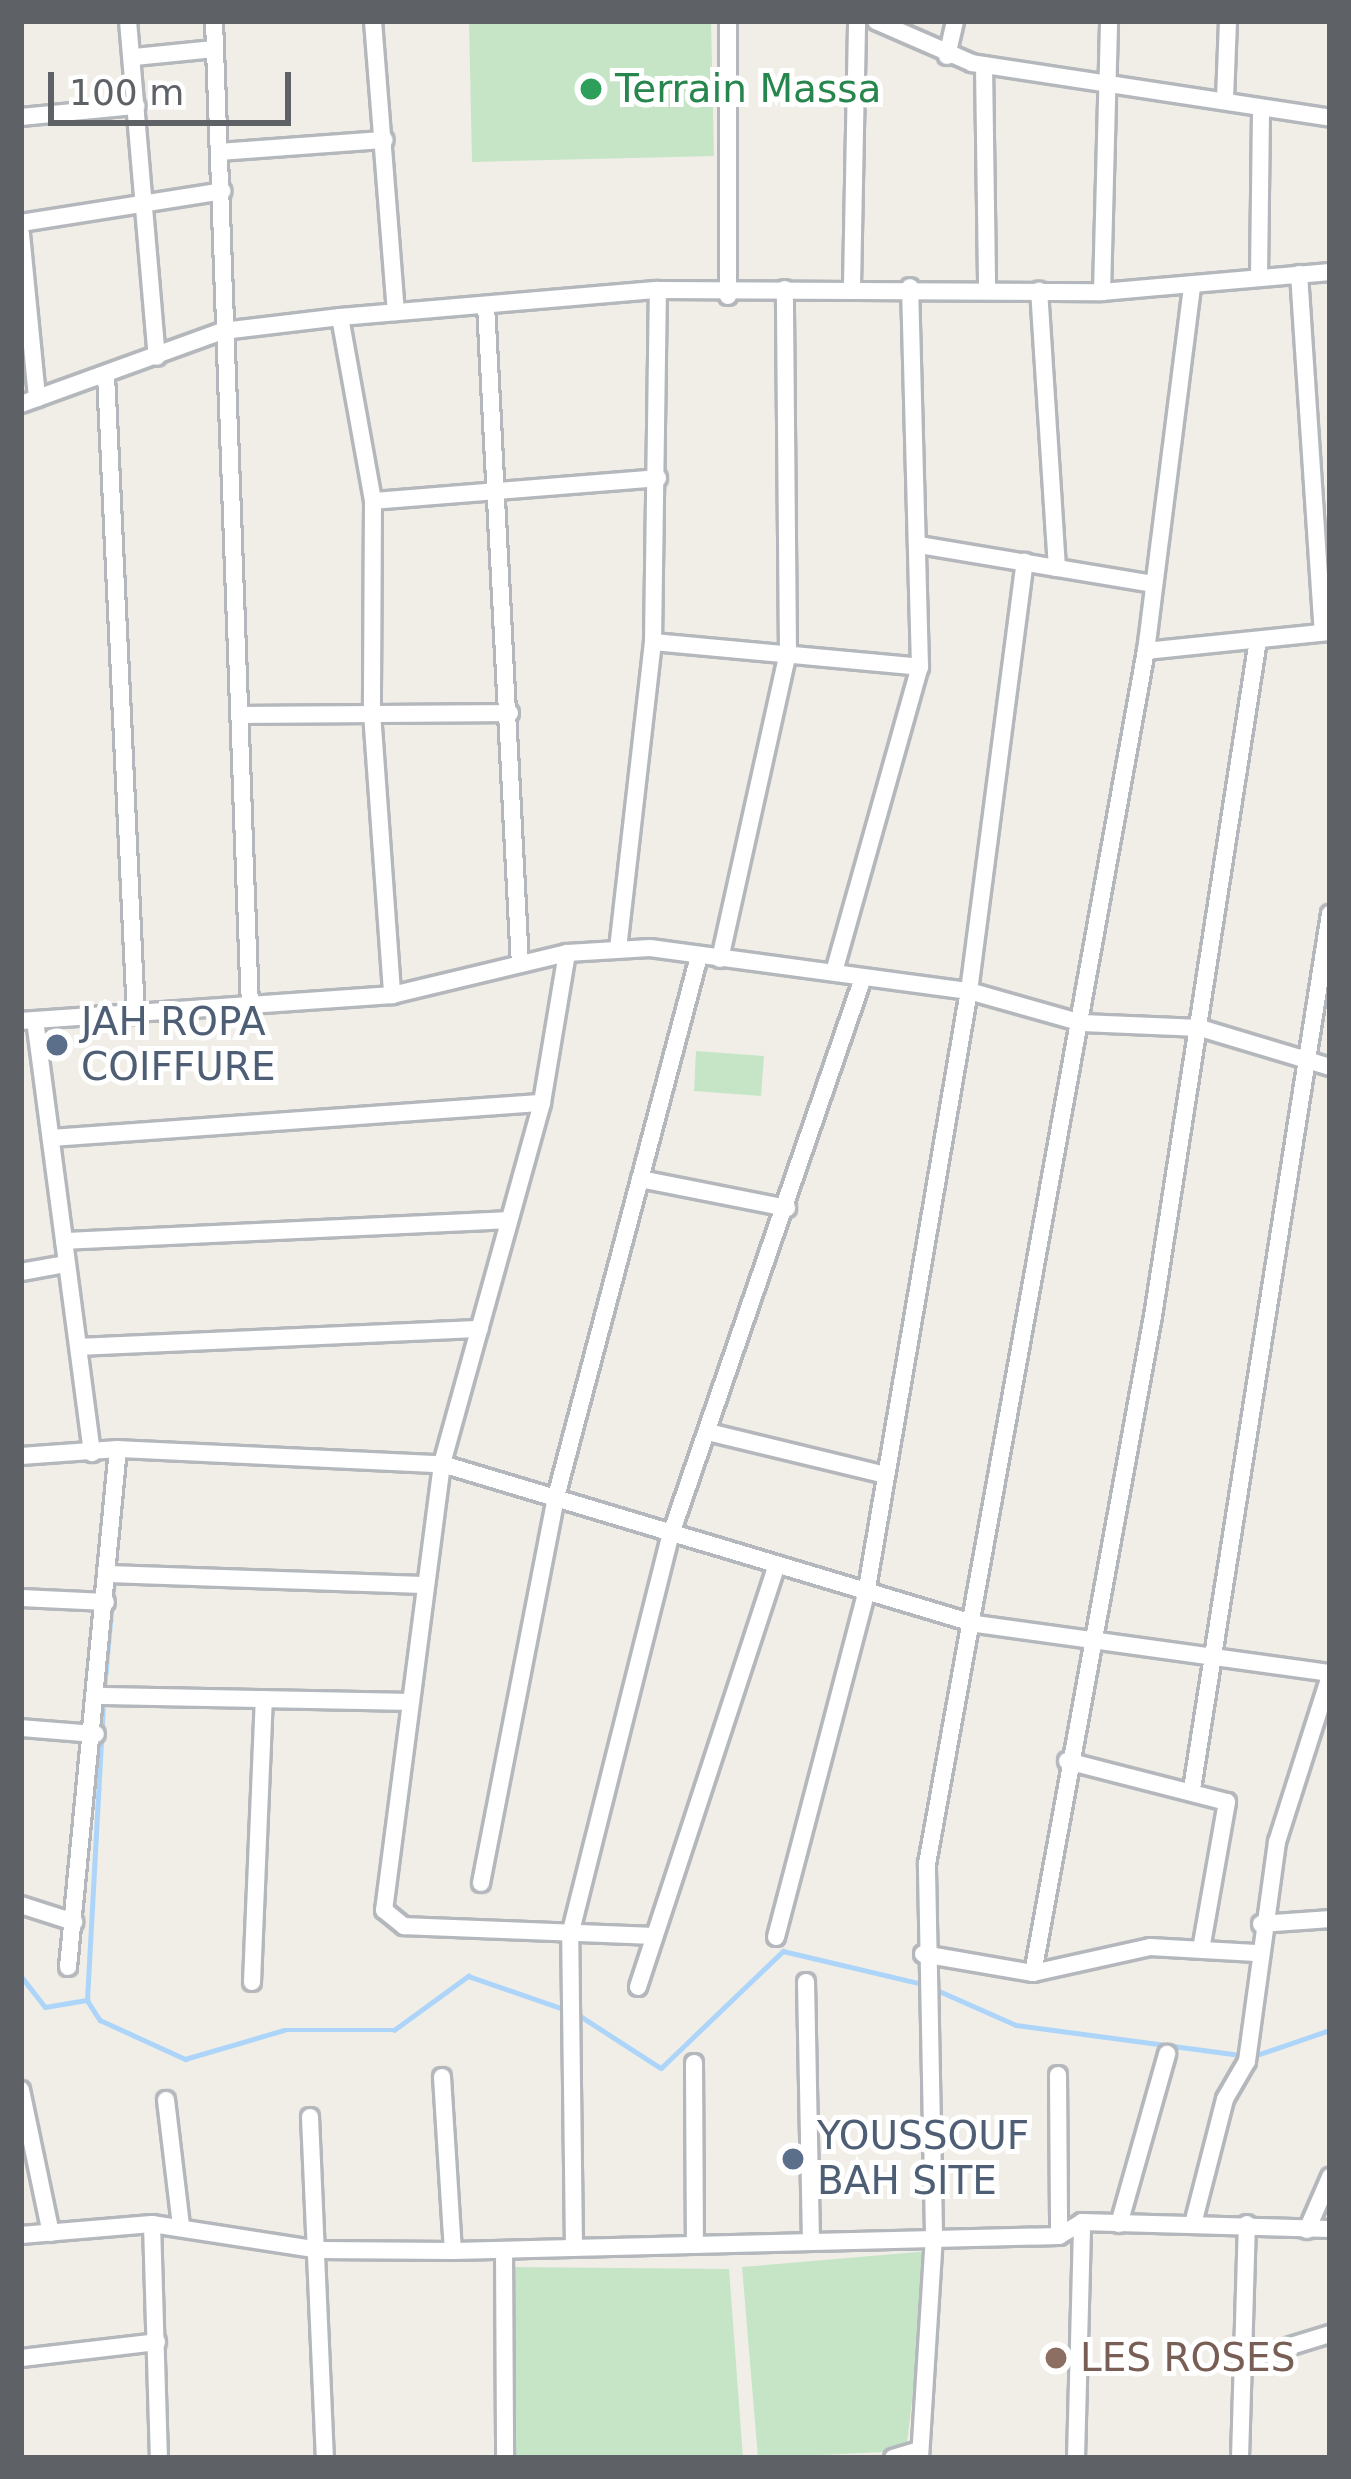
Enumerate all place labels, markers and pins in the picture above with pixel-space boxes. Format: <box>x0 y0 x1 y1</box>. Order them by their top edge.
place label: Terrain Massa <box>615 66 882 112</box>
marker: Terrain Massa <box>578 76 604 102</box>
place label: JAH ROPA COIFFURE <box>81 1000 276 1091</box>
marker: JAH ROPA COIFFURE <box>44 1032 70 1058</box>
place label: YOUSSOUF BAH SITE <box>817 2114 1029 2205</box>
marker: YOUSSOUF BAH SITE <box>780 2146 806 2172</box>
place label: LES ROSES <box>1080 2335 1295 2381</box>
marker: LES ROSES <box>1043 2345 1069 2371</box>

